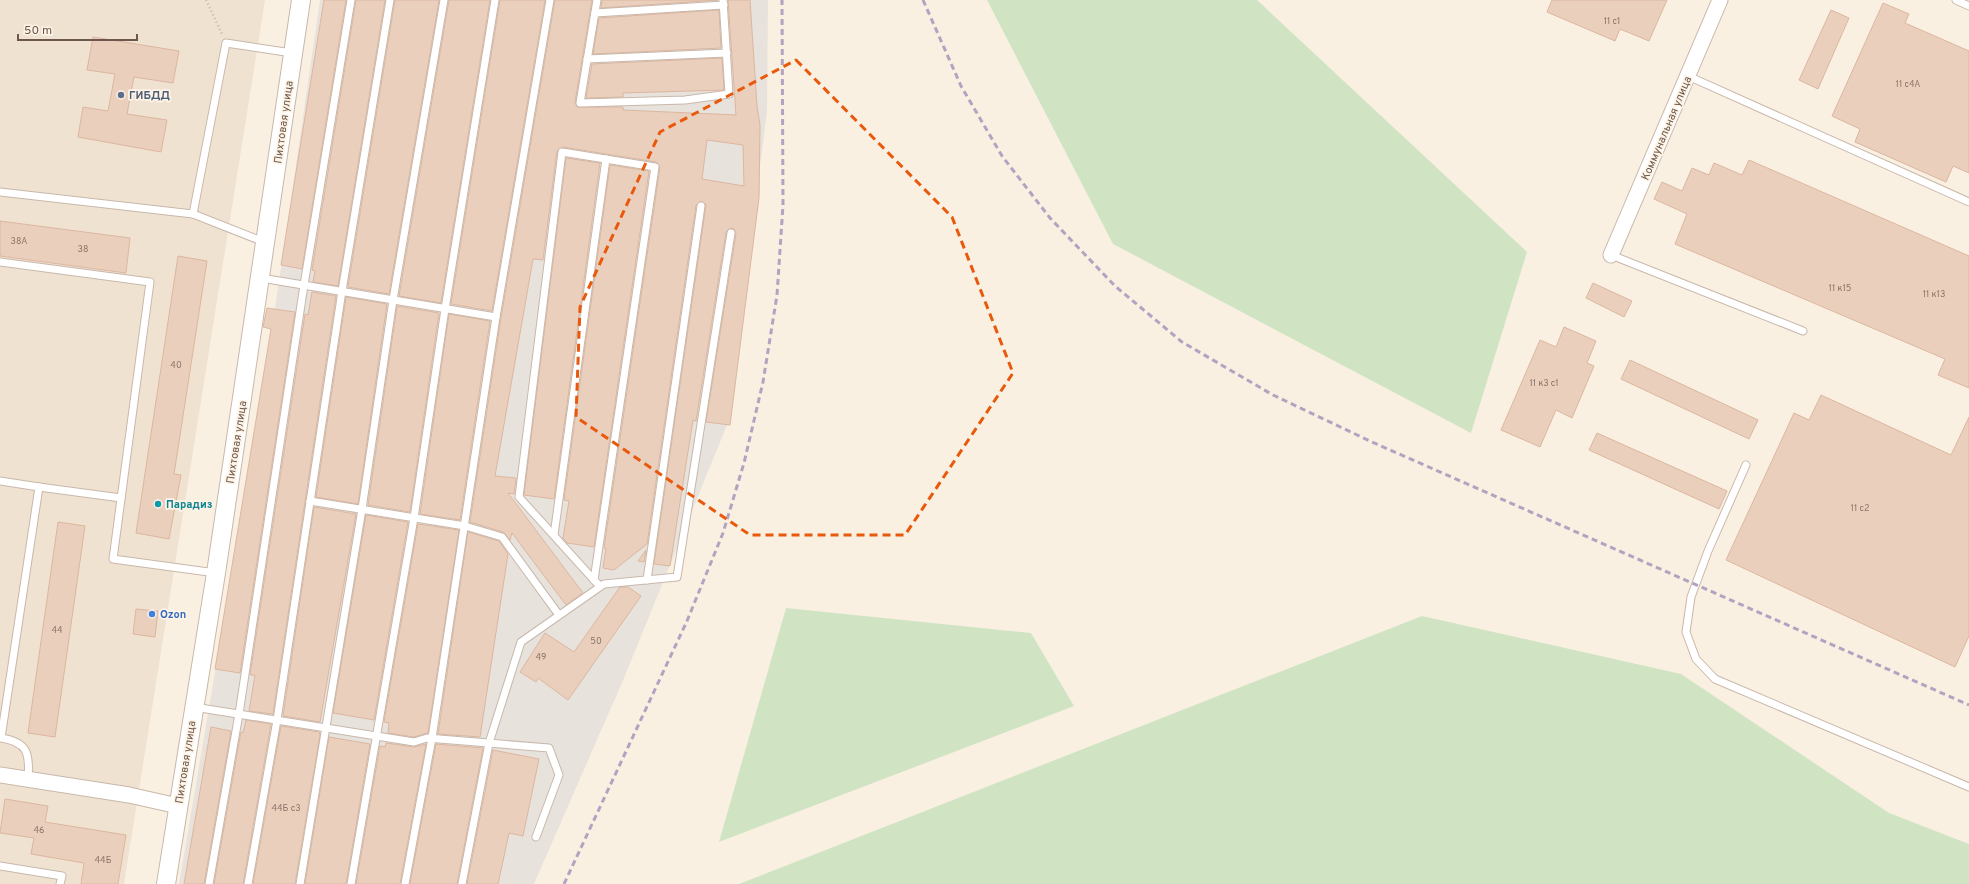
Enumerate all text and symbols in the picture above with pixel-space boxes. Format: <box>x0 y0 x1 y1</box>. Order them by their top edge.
scale bar <box>18 16 137 42</box>
house number: 11 с1 <box>1604 16 1620 27</box>
text: 50 m <box>24 23 52 39</box>
street label: Коммунальная улица <box>1639 74 1695 183</box>
house number: 11 с4А <box>1896 79 1920 90</box>
street label: Пихтовая улица <box>271 80 297 165</box>
place label: ГИБДД <box>129 89 170 103</box>
marker: ГИБДД <box>116 90 126 100</box>
house number: 38А <box>11 236 27 247</box>
house number: 38 <box>78 244 88 255</box>
house number: 11 к15 <box>1829 283 1851 294</box>
house number: 11 к13 <box>1923 289 1945 300</box>
house number: 40 <box>170 360 182 371</box>
house number: 11 к3 с1 <box>1529 378 1559 389</box>
street label: Пихтовая улица <box>224 400 250 485</box>
place label: Парадиз <box>166 498 213 512</box>
marker: Парадиз <box>153 499 163 509</box>
house number: 11 с2 <box>1851 503 1869 514</box>
place label: Ozon <box>160 608 186 622</box>
marker: Ozon <box>147 609 157 619</box>
house number: 44 <box>51 625 63 636</box>
house number: 50 <box>590 636 602 647</box>
house number: 49 <box>536 652 546 663</box>
street label: Пихтовая улица <box>173 720 199 805</box>
house number: 44Б с3 <box>271 803 301 814</box>
house number: 46 <box>34 825 44 836</box>
house number: 44Б <box>94 855 112 866</box>

